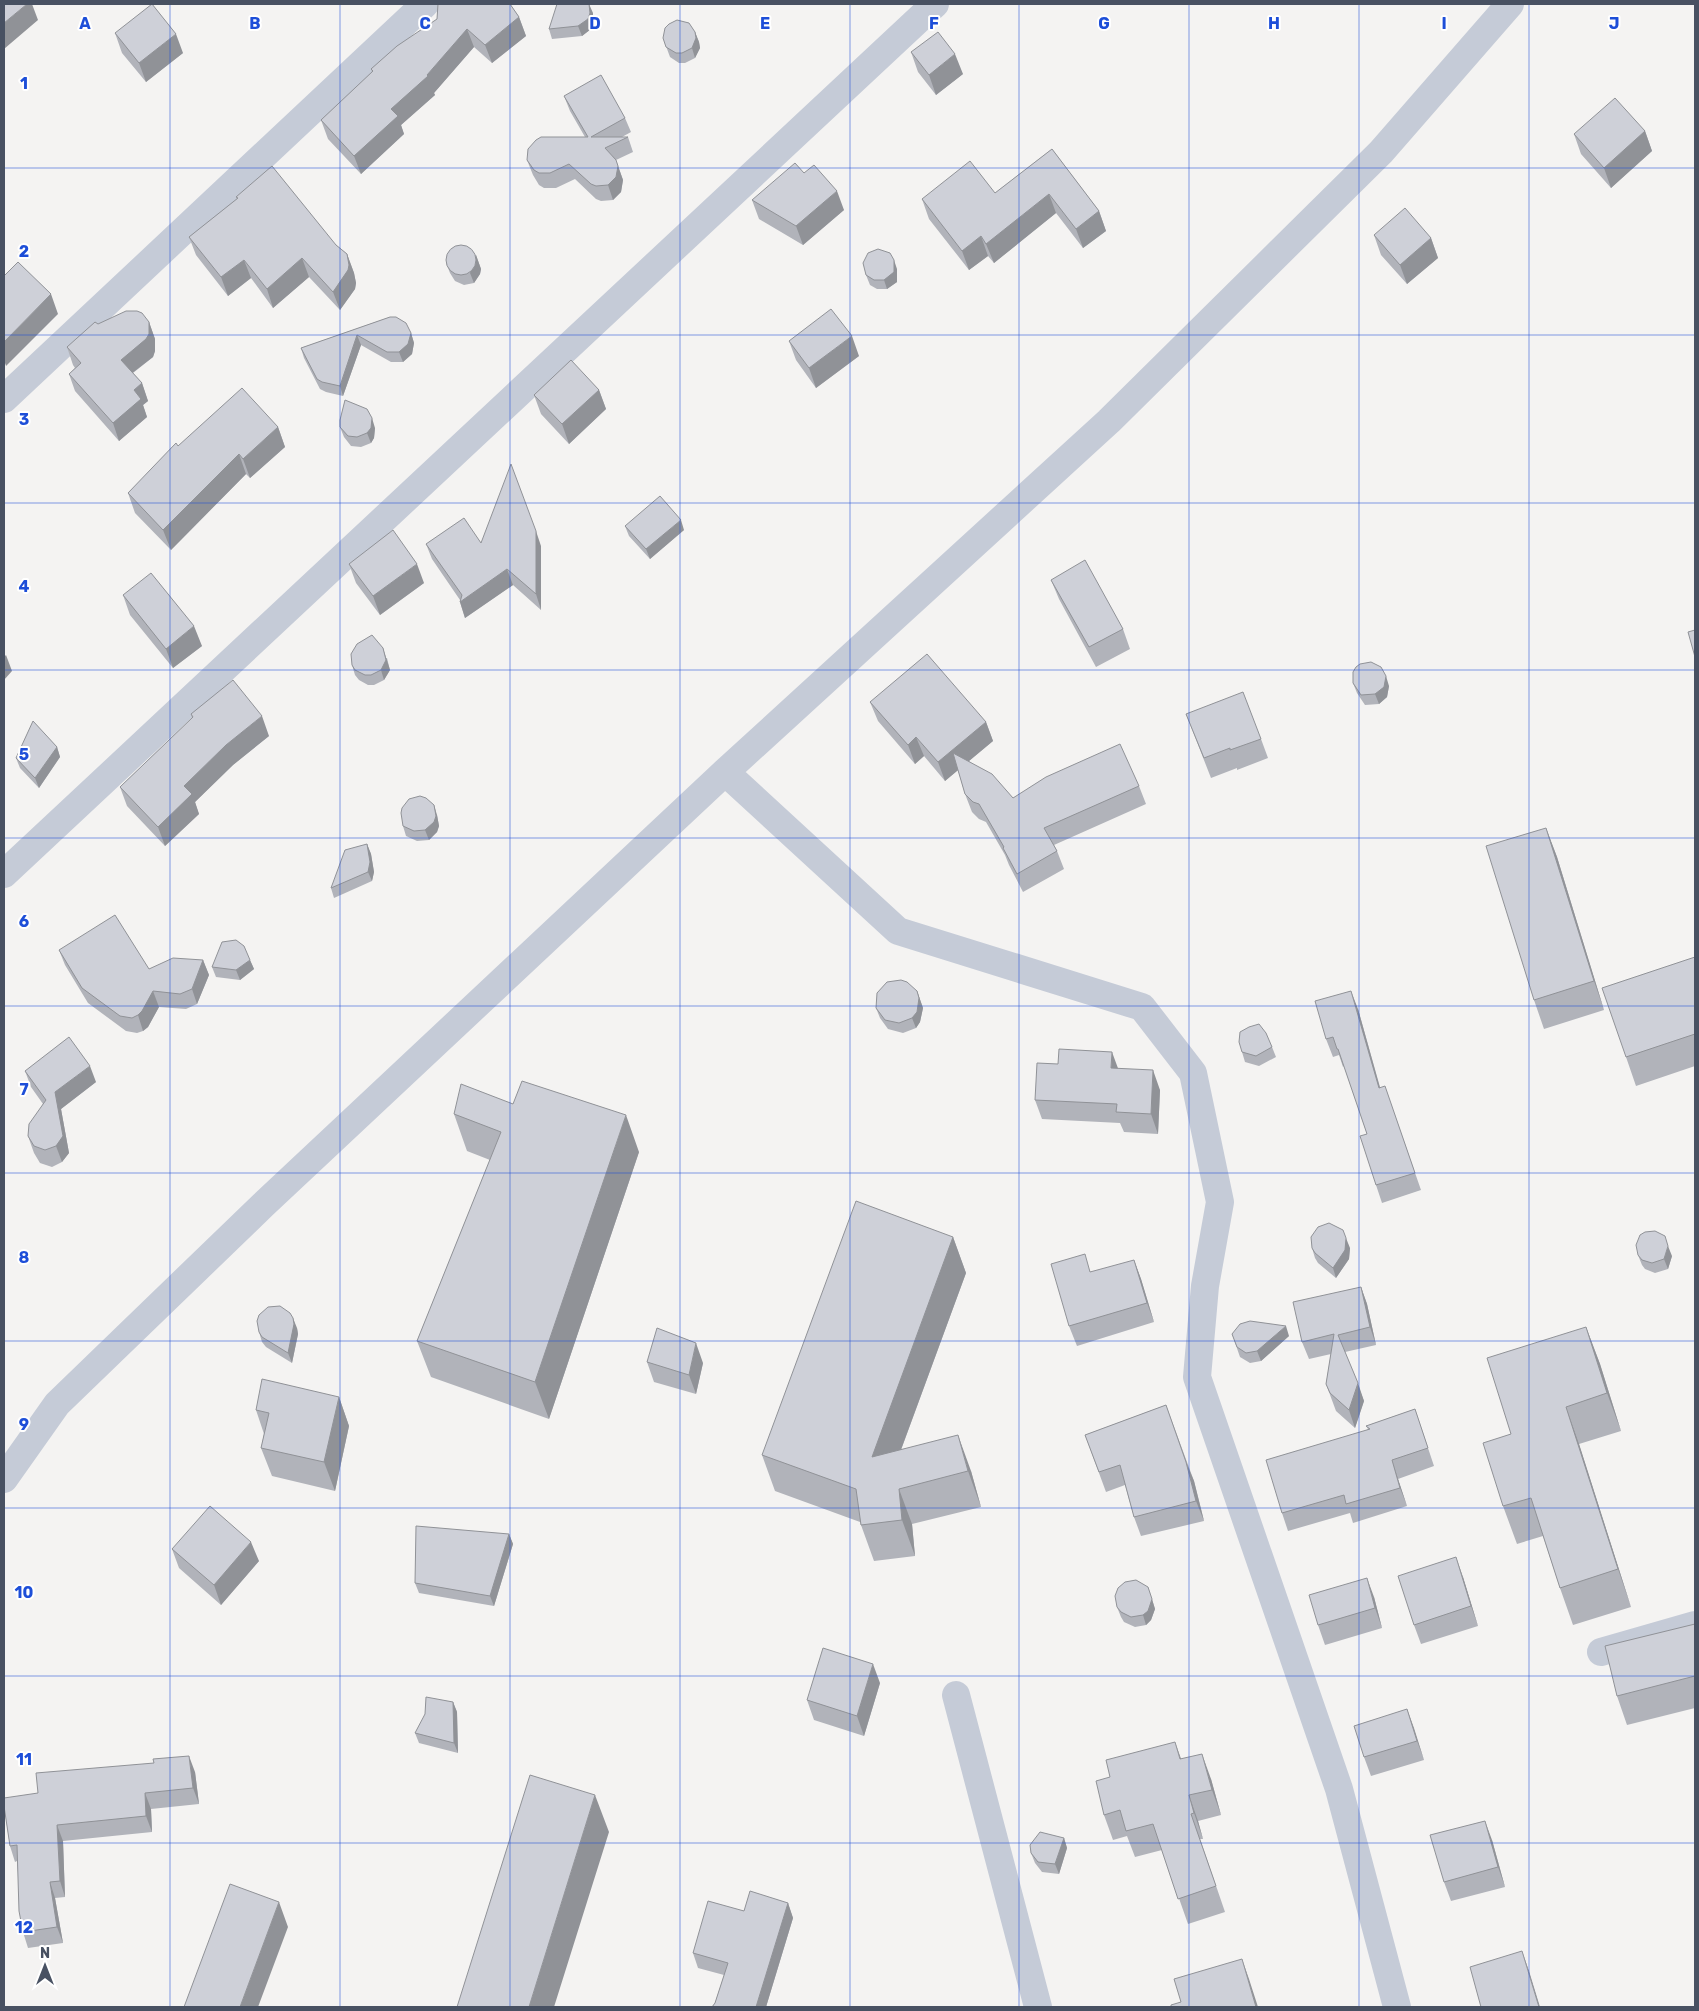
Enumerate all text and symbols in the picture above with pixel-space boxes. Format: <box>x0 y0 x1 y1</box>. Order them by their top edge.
text: A <box>79 14 91 33</box>
text: B <box>249 14 261 33</box>
text: C <box>419 14 431 33</box>
text: D <box>589 14 601 33</box>
text: E <box>760 14 770 33</box>
text: F <box>929 14 939 33</box>
text: G <box>1098 14 1110 33</box>
text: H <box>1268 14 1280 33</box>
text: I <box>1441 14 1447 33</box>
text: J <box>1609 14 1619 33</box>
text: 1 <box>20 74 28 93</box>
text: 2 <box>19 242 29 261</box>
text: 3 <box>19 410 29 429</box>
text: 4 <box>19 577 30 596</box>
text: 5 <box>19 745 29 764</box>
text: 6 <box>19 912 29 931</box>
text: 7 <box>19 1080 29 1099</box>
text: 8 <box>19 1248 30 1267</box>
text: 9 <box>19 1415 29 1434</box>
text: 10 <box>15 1583 34 1602</box>
text: 11 <box>16 1750 32 1769</box>
text: 12 <box>15 1918 33 1937</box>
north arrow <box>20 1941 70 1991</box>
text: N <box>40 1945 50 1962</box>

